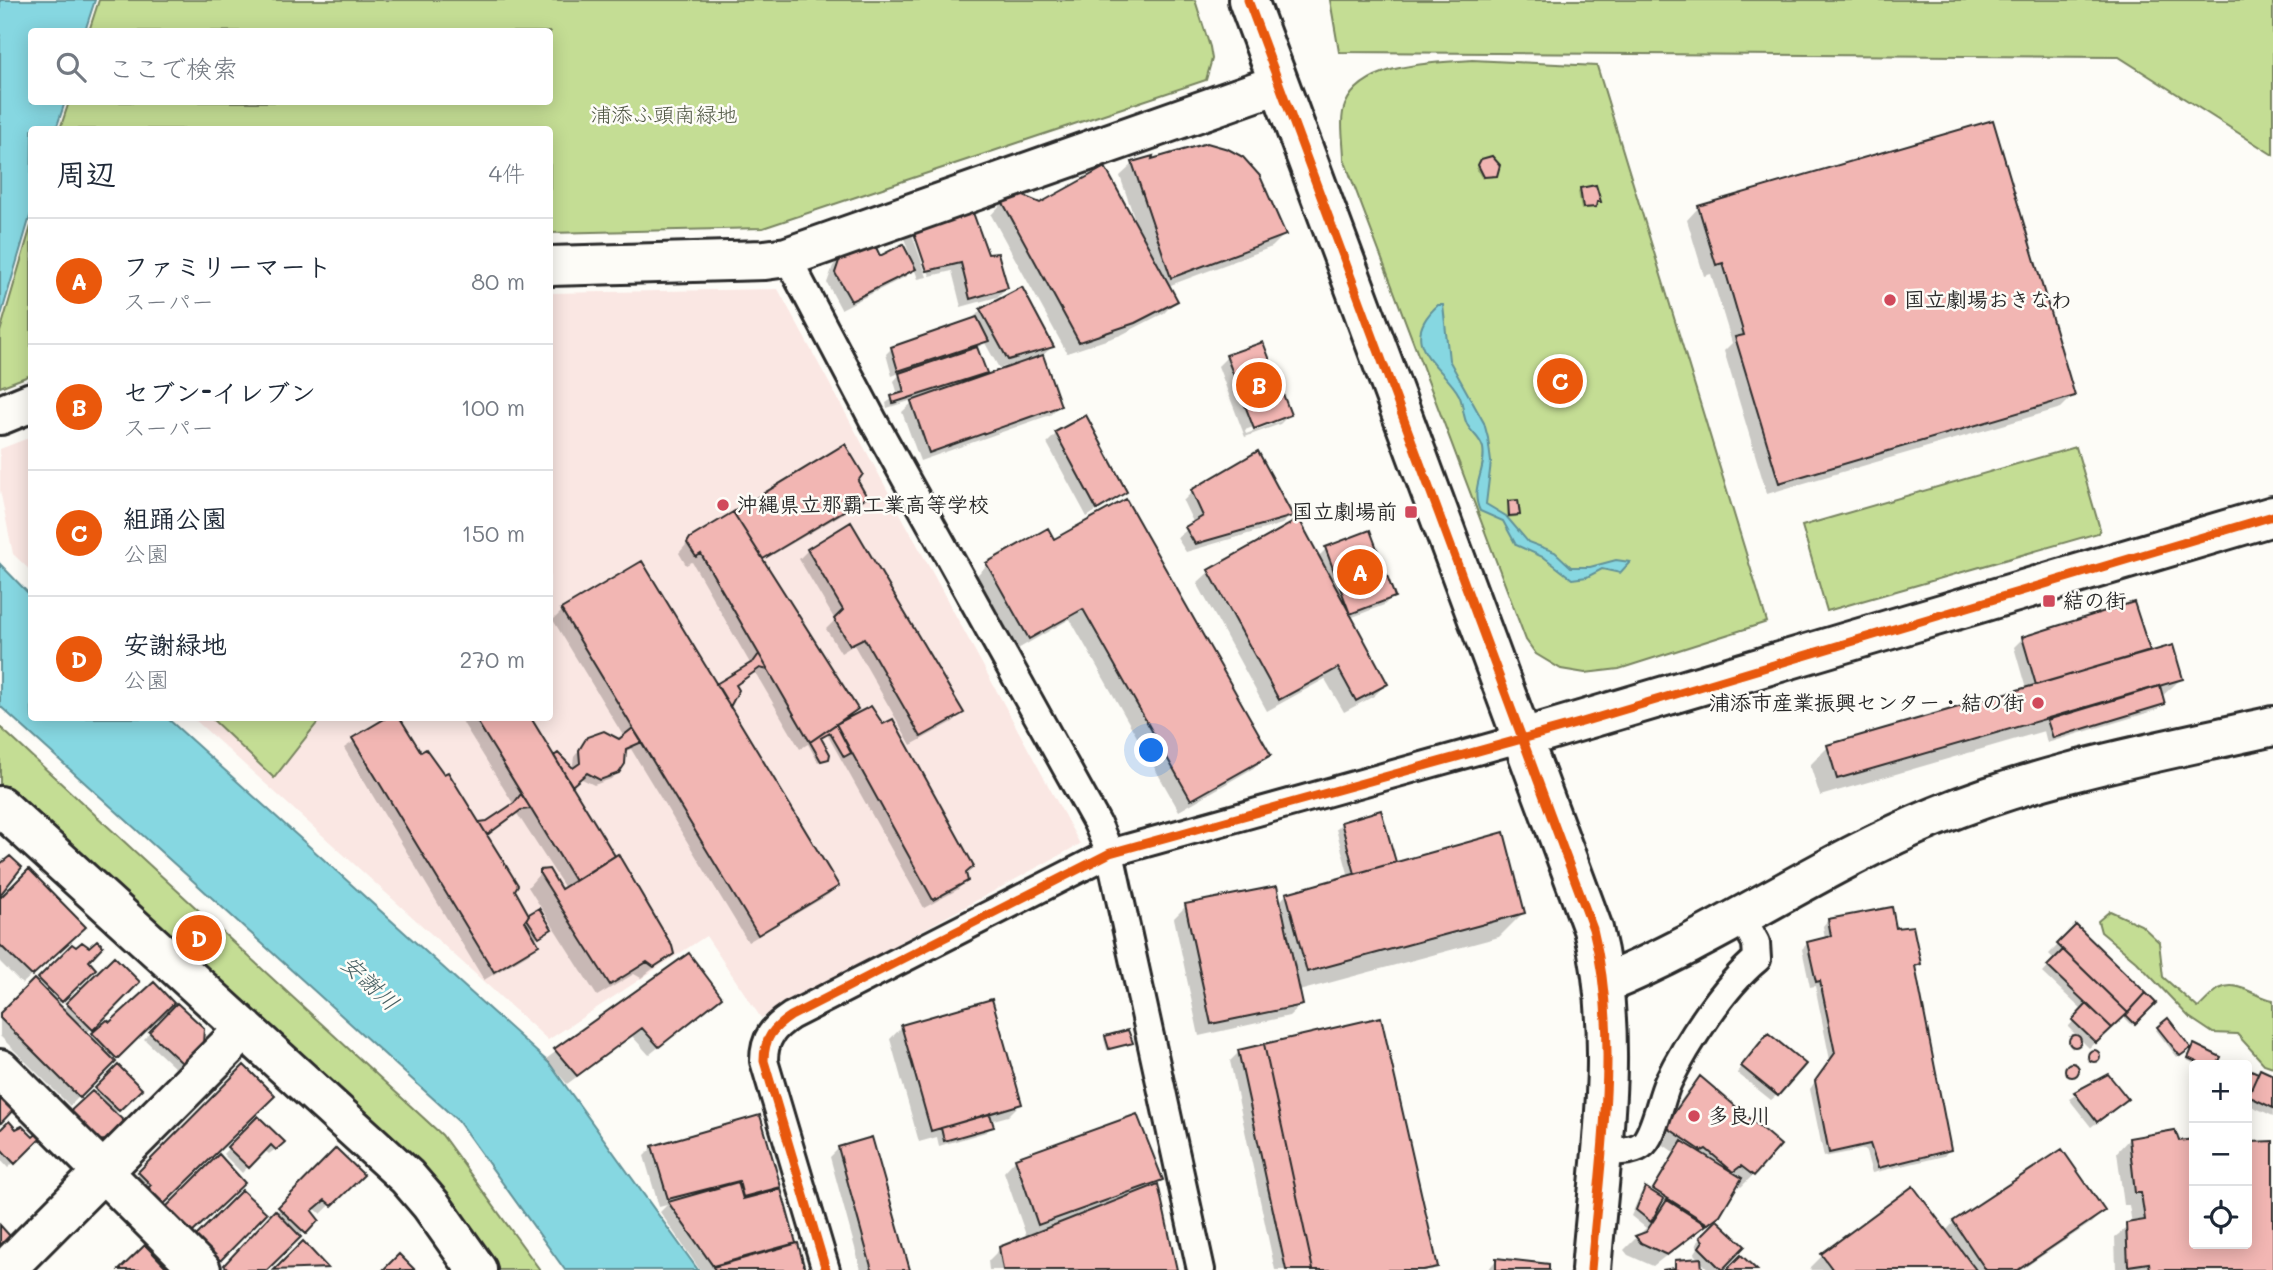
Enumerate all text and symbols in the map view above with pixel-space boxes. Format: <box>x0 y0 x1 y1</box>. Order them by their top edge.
search box <box>28 28 553 105</box>
icon: search <box>52 48 90 86</box>
text: ここで検索 <box>108 51 238 85</box>
park label: 浦添ふ頭南緑地 <box>591 100 738 127</box>
text: 周辺 <box>56 153 116 193</box>
text: 4件 <box>488 158 525 188</box>
text: ファミリーマート <box>123 249 332 283</box>
text: A <box>71 266 87 296</box>
text: 80 m <box>471 266 525 296</box>
place label: 国立劇場おきなわ <box>1904 285 2072 312</box>
text: スーパー <box>123 286 214 316</box>
marker: 国立劇場おきなわ <box>1882 292 1898 308</box>
pin: C <box>1537 355 1583 407</box>
pin: B <box>1236 359 1282 411</box>
text: セブン-イレブン <box>123 375 316 409</box>
text: B <box>71 392 87 422</box>
text: 100 m <box>461 392 525 422</box>
text: スーパー <box>123 412 214 442</box>
place label: 沖縄県立那覇工業高等学校 <box>737 490 989 517</box>
marker: 沖縄県立那覇工業高等学校 <box>715 497 731 513</box>
place label: 国立劇場前 <box>1292 497 1397 524</box>
text: 組踊公園 <box>123 501 227 535</box>
marker: 国立劇場前 <box>1403 504 1419 520</box>
text: C <box>70 518 88 548</box>
text: 150 m <box>461 518 525 548</box>
text: 公園 <box>123 538 169 568</box>
pin: A <box>1337 546 1383 598</box>
place label: 結の街 <box>2063 586 2126 613</box>
marker: 結の街 <box>2041 593 2057 609</box>
text: 安謝緑地 <box>123 627 227 661</box>
text: D <box>71 644 87 674</box>
text: 270 m <box>460 644 525 674</box>
text: 公園 <box>123 664 169 694</box>
place label: 浦添市産業振興センター・結の街 <box>1709 688 2024 715</box>
marker: 浦添市産業振興センター・結の街 <box>2030 695 2046 711</box>
your location <box>1134 733 1168 767</box>
pin: D <box>176 912 222 964</box>
water label: 安謝川 <box>335 948 406 1017</box>
map controls <box>2189 1060 2252 1249</box>
button: + <box>2189 1060 2252 1123</box>
place label: 多良川 <box>1708 1101 1771 1128</box>
marker: 多良川 <box>1686 1108 1702 1124</box>
button: − <box>2189 1123 2252 1186</box>
button: locate <box>2189 1186 2252 1249</box>

